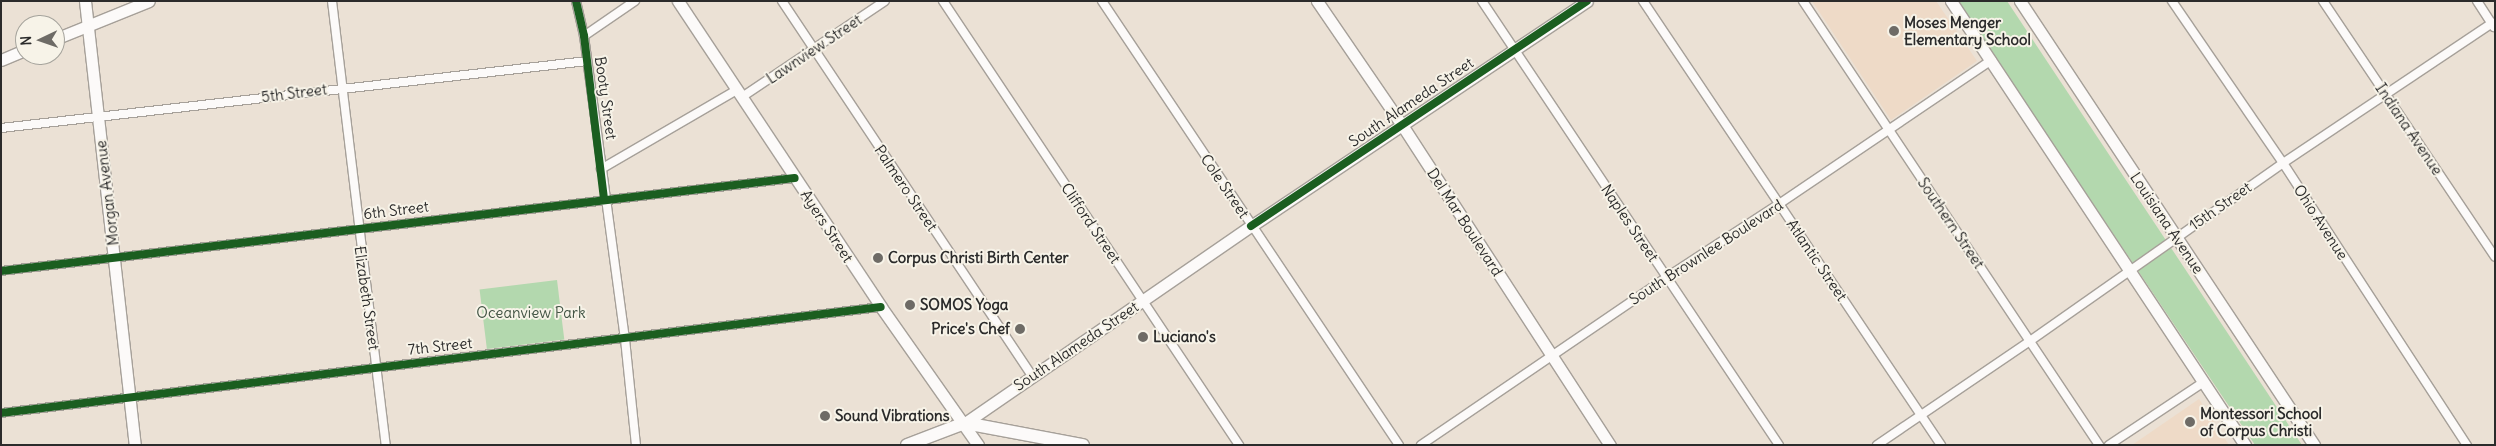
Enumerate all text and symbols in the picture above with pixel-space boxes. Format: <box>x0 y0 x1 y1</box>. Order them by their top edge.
street label: Lawnview Street <box>763 10 865 88</box>
place label: Moses Menger Elementary School <box>1904 13 2031 48</box>
north arrow <box>15 15 65 65</box>
marker: Moses Menger Elementary School <box>1888 25 1900 37</box>
text: N <box>17 35 35 46</box>
street label: South Alameda Street <box>1345 54 1477 150</box>
street label: Booty Street <box>591 55 621 141</box>
street label: 5th Street <box>260 80 328 106</box>
street label: Indiana Avenue <box>2372 80 2446 178</box>
street label: Morgan Avenue <box>92 139 122 247</box>
street label: Palmero Street <box>871 142 941 234</box>
street label: Cole Street <box>1197 151 1253 221</box>
street label: Del Mar Boulevard <box>1423 165 1507 279</box>
street label: Louisiana Avenue <box>2126 169 2208 277</box>
street label: Southern Street <box>1914 174 1988 272</box>
street label: 15th Street <box>2185 178 2255 234</box>
street label: Clifford Street <box>1058 179 1124 267</box>
street label: Naples Street <box>1598 181 1662 265</box>
street label: Ohio Avenue <box>2290 181 2352 263</box>
street label: Ayers Street <box>797 186 857 266</box>
street label: South Brownlee Boulevard <box>1626 196 1786 308</box>
street label: 6th Street <box>362 197 430 223</box>
street label: Atlantic Street <box>1783 216 1851 304</box>
street label: Elizabeth Street <box>351 245 383 351</box>
place label: Corpus Christi Birth Center <box>888 249 1069 267</box>
marker: Corpus Christi Birth Center <box>872 252 884 264</box>
place label: SOMOS Yoga <box>920 296 1008 314</box>
street label: South Alameda Street <box>1010 298 1142 394</box>
marker: SOMOS Yoga <box>904 299 916 311</box>
park label: Oceanview Park <box>476 304 586 322</box>
place label: Price's Chef <box>931 320 1010 338</box>
marker: Price's Chef <box>1014 323 1026 335</box>
place label: Luciano's <box>1153 328 1216 346</box>
marker: Luciano's <box>1137 331 1149 343</box>
street label: 7th Street <box>407 334 473 358</box>
place label: Montessori School of Corpus Christi <box>2200 404 2322 439</box>
place label: Sound Vibrations <box>835 407 949 425</box>
marker: Sound Vibrations <box>819 410 831 422</box>
marker: Montessori School of Corpus Christi <box>2184 416 2196 428</box>

